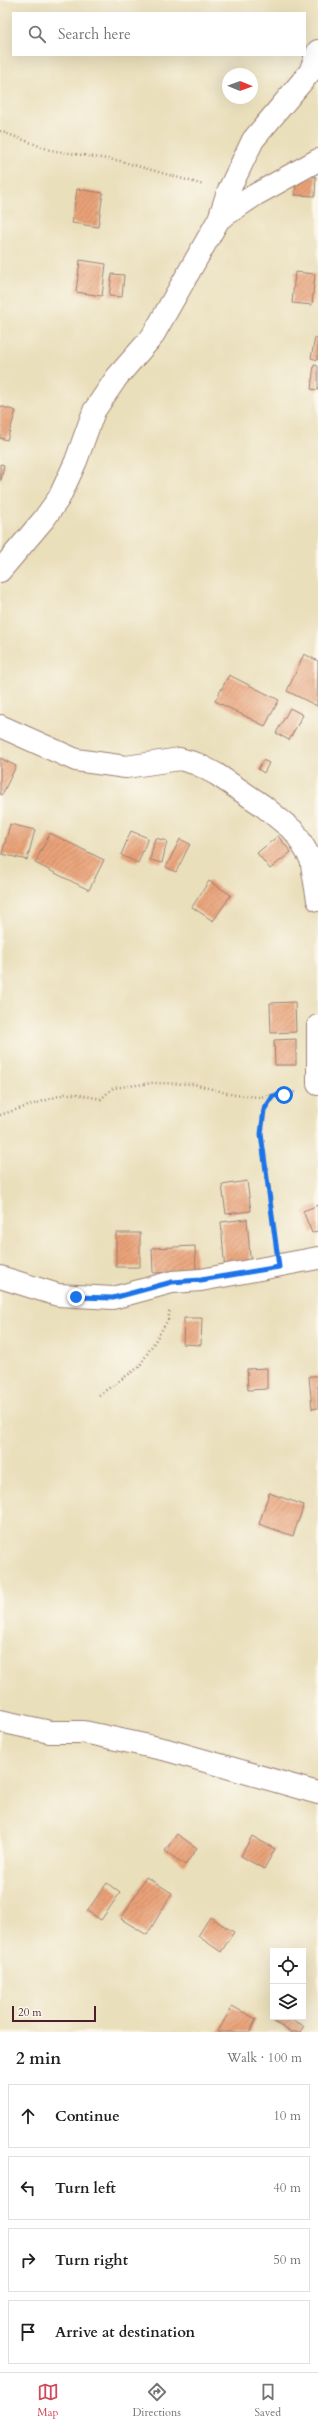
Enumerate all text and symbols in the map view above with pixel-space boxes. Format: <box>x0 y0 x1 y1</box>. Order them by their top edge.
search box <box>12 12 306 56</box>
icon: search <box>26 23 48 45</box>
text: Search here <box>58 24 131 44</box>
north arrow <box>222 68 258 104</box>
route start <box>275 1086 293 1104</box>
route end <box>67 1288 85 1306</box>
map controls <box>270 1948 306 2020</box>
button: locate <box>270 1948 306 1984</box>
button: layers <box>270 1984 306 2020</box>
scale bar <box>12 2004 96 2023</box>
text: 20 m <box>18 2005 42 2020</box>
text: 2 min <box>16 2047 61 2070</box>
text: Walk · 100 m <box>227 2049 302 2067</box>
icon: ahead <box>17 2105 39 2127</box>
text: Continue <box>55 2106 120 2126</box>
text: 10 m <box>273 2107 301 2125</box>
icon: left <box>17 2177 39 2199</box>
text: Turn left <box>55 2178 116 2198</box>
text: 40 m <box>273 2179 301 2197</box>
icon: right <box>17 2249 39 2271</box>
text: Turn right <box>55 2250 128 2270</box>
text: 50 m <box>273 2251 301 2269</box>
icon: arrive <box>17 2321 39 2343</box>
text: Arrive at destination <box>55 2322 195 2342</box>
tab: Map <box>37 2381 59 2420</box>
tab: Directions <box>132 2381 181 2420</box>
tab: Saved <box>255 2381 281 2420</box>

